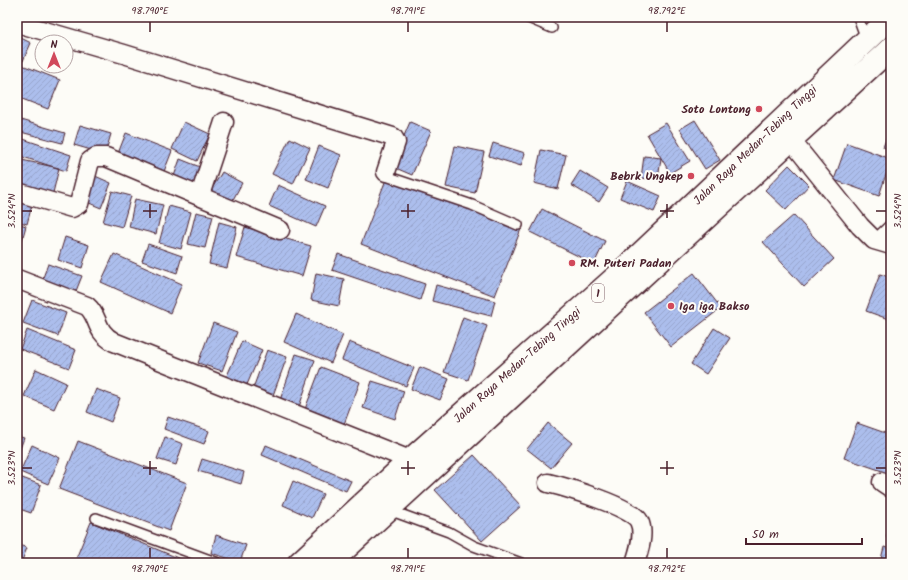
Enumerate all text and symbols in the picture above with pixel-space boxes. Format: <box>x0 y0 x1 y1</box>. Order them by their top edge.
text: 98.790°E <box>132 3 170 19</box>
text: 98.791°E <box>390 3 427 19</box>
text: 98.792°E <box>648 3 687 19</box>
north arrow <box>34 34 74 74</box>
text: N <box>51 36 58 54</box>
street label: Jalan Raya Medan-Tebing Tinggi <box>689 80 822 210</box>
place label: Soto Lontong <box>681 100 751 119</box>
marker: Soto Lontong <box>754 104 764 114</box>
place label: Bebrk Ungkep <box>610 167 684 186</box>
marker: Bebrk Ungkep <box>686 171 696 181</box>
text: 3.524°N <box>4 193 20 228</box>
text: 3.524°N <box>890 193 906 228</box>
place label: RM. Puteri Padan <box>580 254 672 273</box>
marker: RM. Puteri Padan <box>567 258 577 268</box>
road number: 1 <box>592 284 604 302</box>
place label: Iga iga Bakso <box>679 297 750 316</box>
marker: Iga iga Bakso <box>666 301 676 311</box>
street label: Jalan Raya Medan-Tebing Tinggi <box>449 302 586 428</box>
text: 3.523°N <box>4 450 20 486</box>
text: 3.523°N <box>890 450 906 486</box>
scale bar <box>746 520 862 546</box>
text: 50 m <box>752 525 779 544</box>
text: 98.790°E <box>132 561 170 577</box>
text: 98.791°E <box>390 561 427 577</box>
text: 98.792°E <box>648 561 687 577</box>

